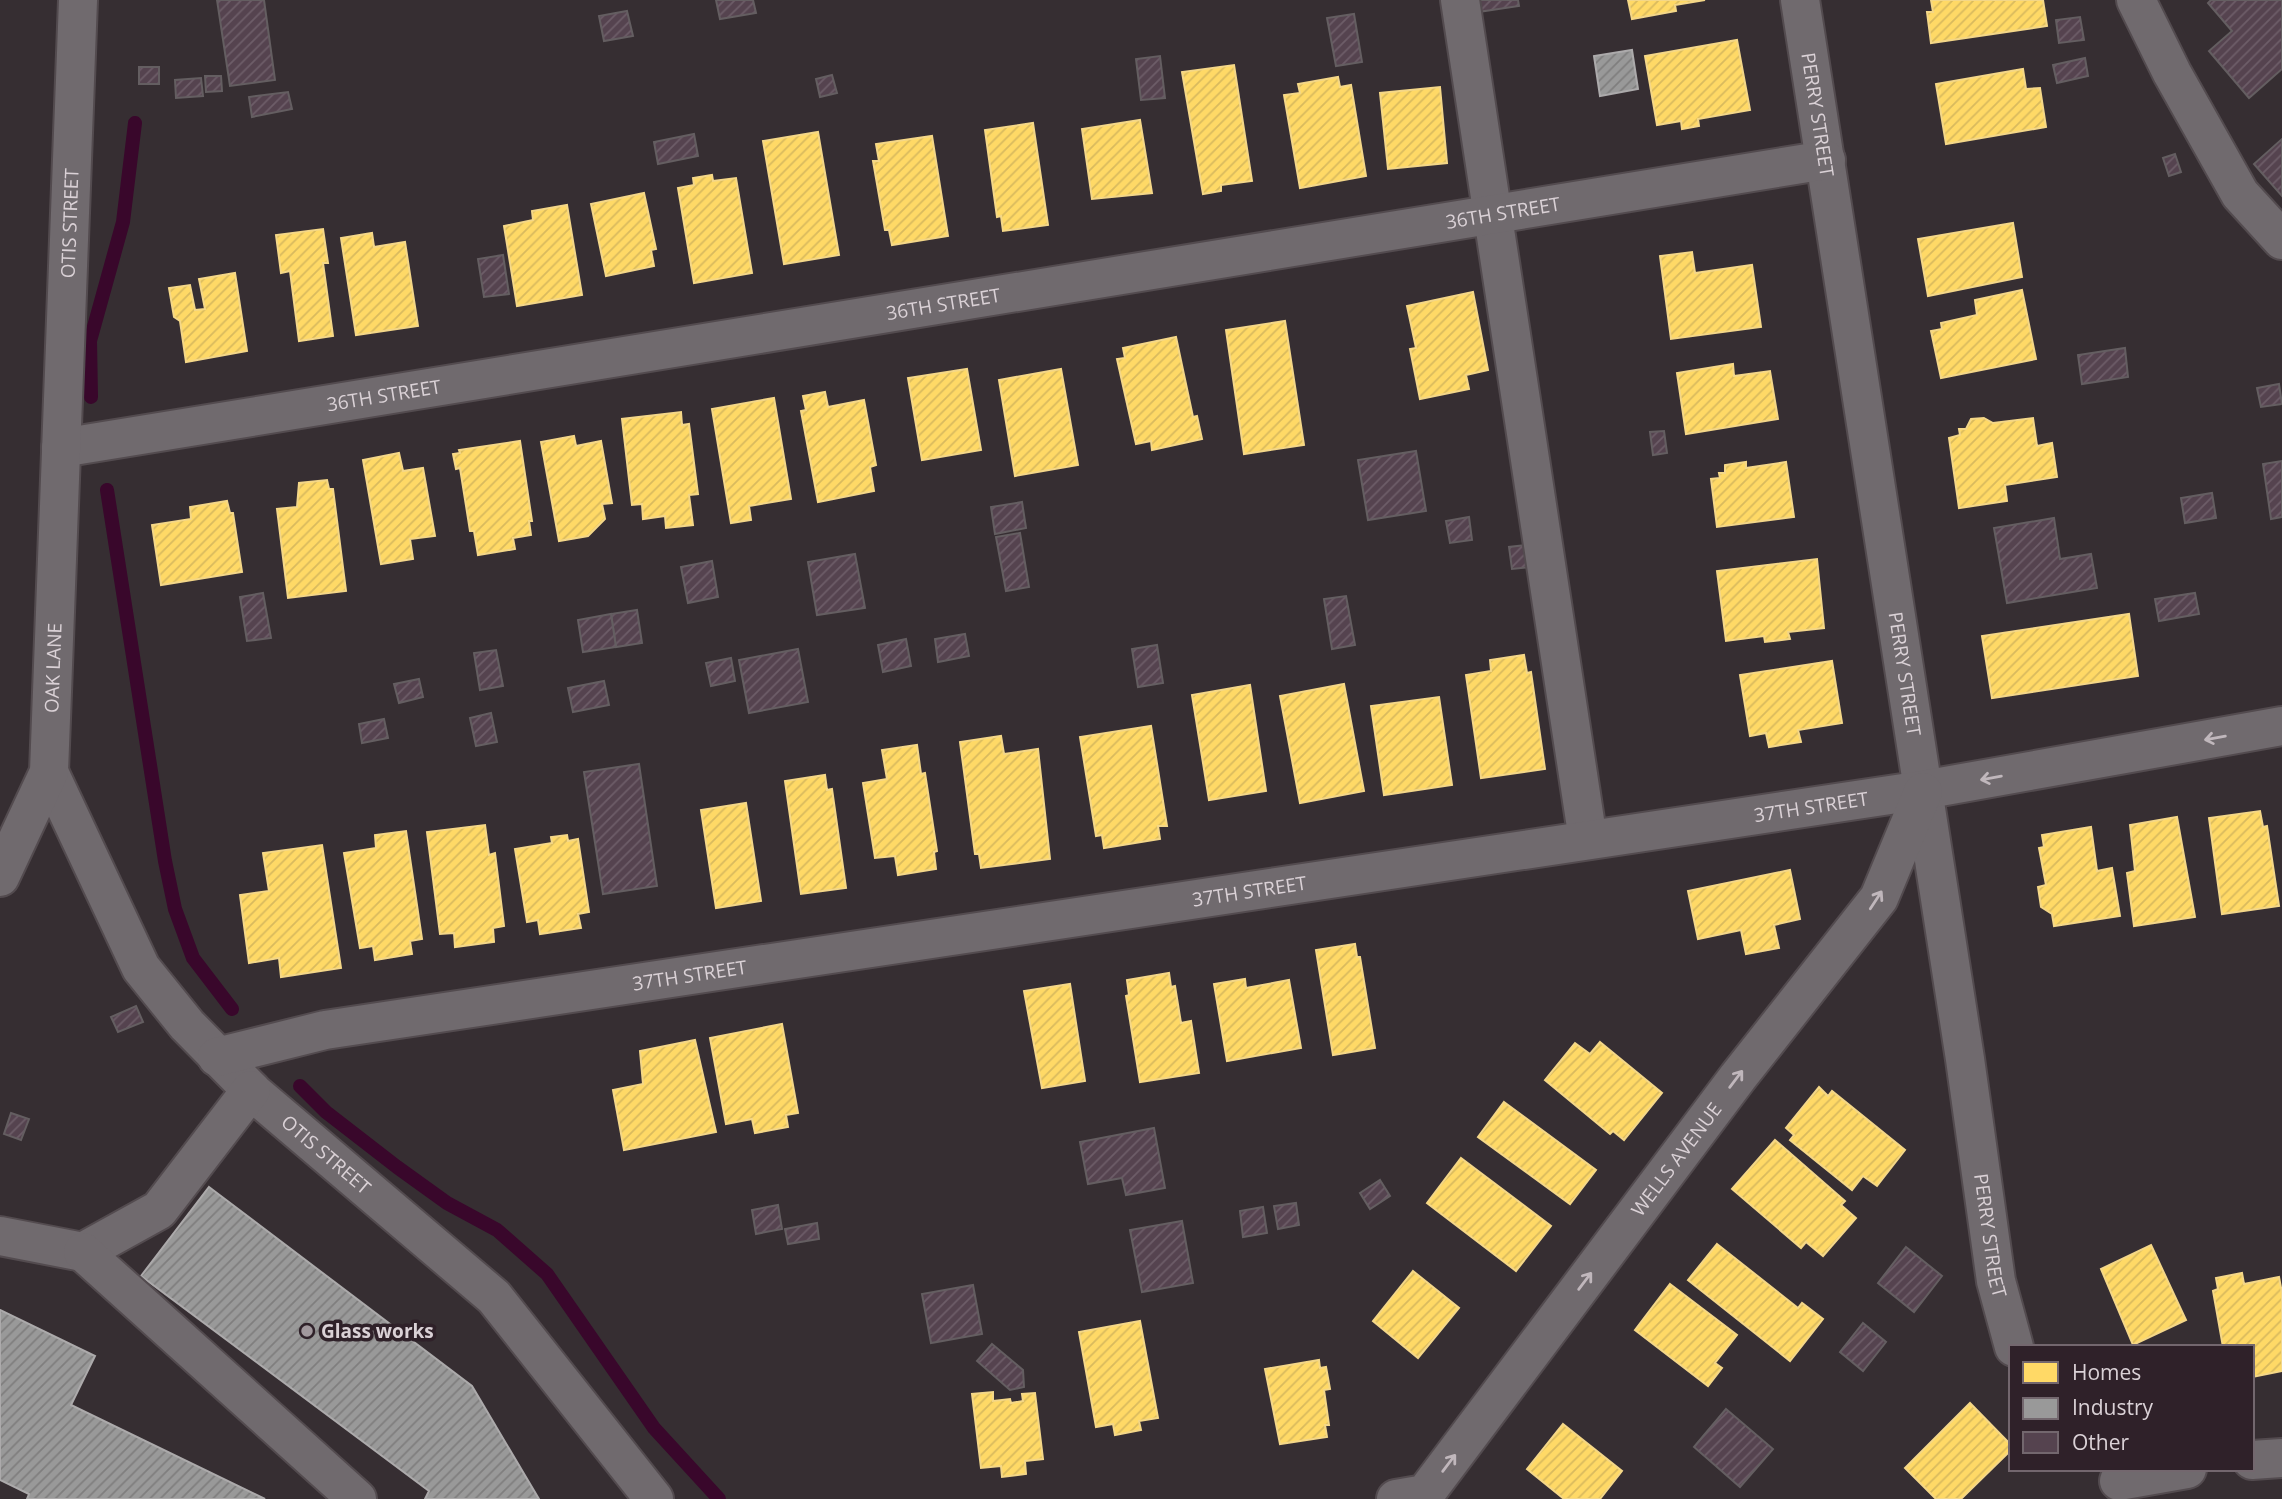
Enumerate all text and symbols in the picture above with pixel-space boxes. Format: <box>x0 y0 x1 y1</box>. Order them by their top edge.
street label: PERRY STREET <box>1795 51 1840 179</box>
street label: OTIS STREET <box>55 167 85 279</box>
street label: 36TH STREET <box>1444 191 1562 235</box>
street label: 36TH STREET <box>884 282 1003 326</box>
street label: 36TH STREET <box>325 373 443 417</box>
street label: PERRY STREET <box>1883 610 1928 738</box>
street label: OAK LANE <box>38 622 68 713</box>
one-way arrow <box>2204 732 2227 745</box>
one-way arrow <box>1980 772 2003 785</box>
street label: 37TH STREET <box>1752 785 1871 828</box>
street label: 37TH STREET <box>1190 870 1309 913</box>
one-way arrow <box>1868 891 1883 910</box>
street label: 37TH STREET <box>631 954 749 997</box>
one-way arrow <box>1729 1071 1744 1089</box>
street label: WELLS AVENUE <box>1625 1097 1727 1221</box>
street label: OTIS STREET <box>276 1109 377 1200</box>
street label: PERRY STREET <box>1968 1172 2013 1301</box>
one-way arrow <box>1578 1272 1592 1291</box>
place label: Glass works <box>321 1318 434 1344</box>
marker: Glass works <box>299 1323 315 1339</box>
legend <box>2009 1345 2254 1471</box>
text: Homes <box>2072 1358 2141 1386</box>
text: Industry <box>2072 1393 2154 1421</box>
text: Other <box>2072 1428 2129 1456</box>
one-way arrow <box>1441 1454 1456 1473</box>

